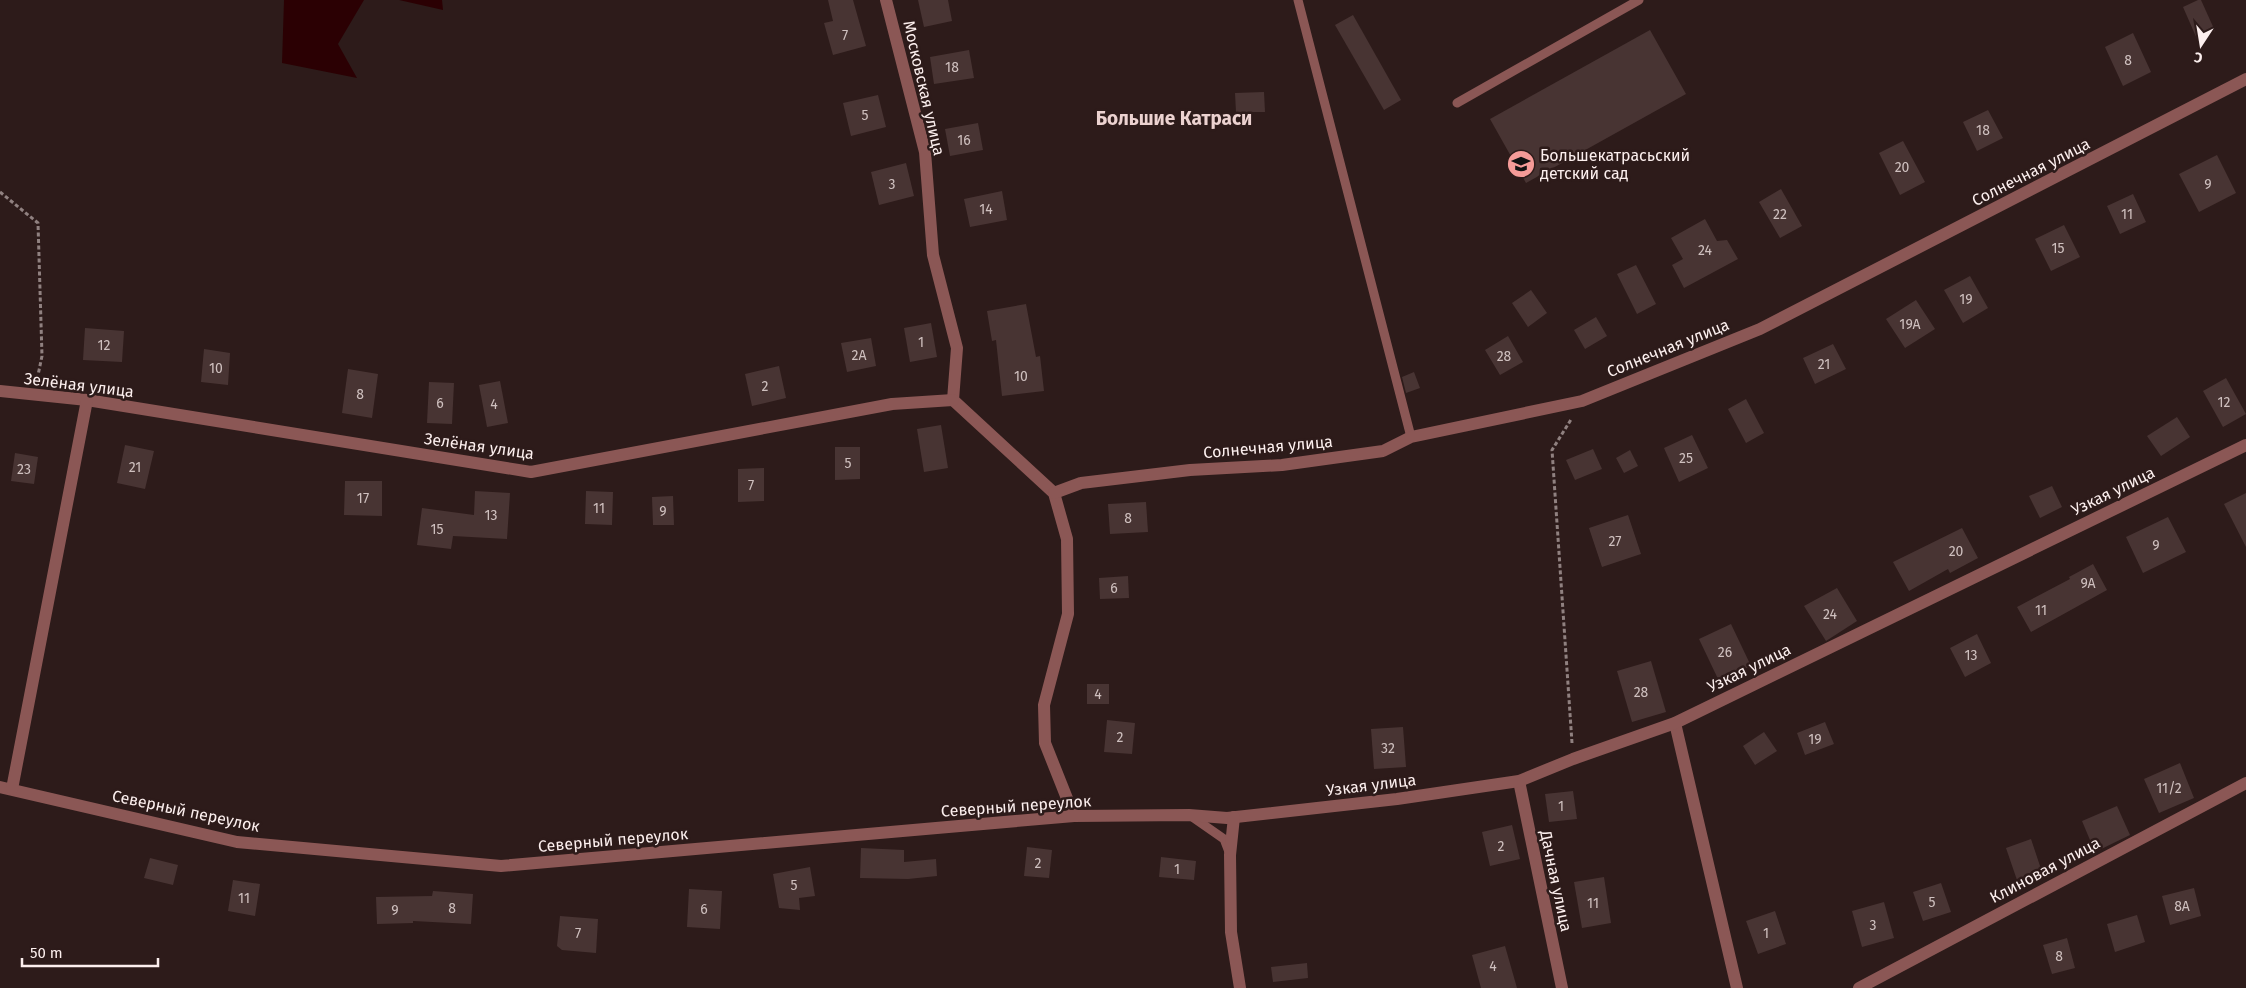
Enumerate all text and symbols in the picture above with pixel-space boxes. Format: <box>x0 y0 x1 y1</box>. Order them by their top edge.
street label: Московская улица <box>899 19 949 157</box>
north arrow <box>2176 20 2226 70</box>
house number: 7 <box>842 27 848 44</box>
text: С <box>2193 48 2204 66</box>
house number: 8 <box>2124 52 2132 69</box>
house number: 18 <box>945 59 959 76</box>
house number: 5 <box>861 107 869 124</box>
district label: Большие Катраси <box>1096 107 1252 130</box>
house number: 18 <box>1976 122 1990 139</box>
house number: 16 <box>957 132 971 149</box>
street label: Солнечная улица <box>1969 134 2093 210</box>
place label: Большекатрасьский детский сад <box>1540 146 1690 183</box>
school or university icon: Большекатрасьский детский сад <box>1506 149 1536 179</box>
house number: 20 <box>1895 159 1910 176</box>
house number: 3 <box>889 176 896 193</box>
house number: 9 <box>2204 176 2212 193</box>
house number: 14 <box>979 201 993 218</box>
house number: 22 <box>1773 206 1787 223</box>
house number: 11 <box>2121 206 2133 223</box>
house number: 15 <box>2051 240 2065 257</box>
house number: 24 <box>1698 242 1713 259</box>
house number: 19 <box>1959 291 1973 308</box>
street label: Солнечная улица <box>1604 315 1732 381</box>
house number: 19А <box>1899 316 1921 333</box>
house number: 1 <box>918 334 924 351</box>
house number: 12 <box>98 337 111 354</box>
house number: 2А <box>852 347 866 364</box>
house number: 28 <box>1497 348 1512 365</box>
house number: 21 <box>1818 356 1830 373</box>
house number: 10 <box>209 360 223 377</box>
house number: 10 <box>1014 368 1028 385</box>
street label: Зелёная улица <box>23 369 135 401</box>
house number: 2 <box>762 378 769 395</box>
house number: 8 <box>356 386 364 403</box>
house number: 12 <box>2218 394 2231 411</box>
house number: 6 <box>436 395 444 412</box>
house number: 4 <box>490 396 498 413</box>
street label: Зелёная улица <box>423 429 535 463</box>
street label: Солнечная улица <box>1202 432 1334 462</box>
house number: 25 <box>1679 450 1693 467</box>
house number: 5 <box>844 455 852 472</box>
house number: 21 <box>129 459 141 476</box>
house number: 23 <box>17 461 31 478</box>
street label: Узкая улица <box>2068 463 2158 519</box>
house number: 7 <box>748 477 754 494</box>
house number: 17 <box>357 490 369 507</box>
house number: 11 <box>593 500 605 517</box>
house number: 9 <box>659 503 667 520</box>
house number: 13 <box>484 507 498 524</box>
house number: 8 <box>1124 510 1132 527</box>
house number: 15 <box>430 521 444 538</box>
house number: 27 <box>1608 533 1622 550</box>
house number: 9 <box>2152 537 2160 554</box>
house number: 20 <box>1949 543 1964 560</box>
house number: 9А <box>2080 575 2096 592</box>
house number: 6 <box>1110 580 1118 597</box>
house number: 11 <box>2035 602 2047 619</box>
house number: 24 <box>1823 606 1838 623</box>
street label: Узкая улица <box>1704 640 1794 696</box>
house number: 26 <box>1718 644 1732 661</box>
house number: 13 <box>1964 647 1978 664</box>
house number: 28 <box>1634 684 1649 701</box>
house number: 4 <box>1094 686 1102 703</box>
house number: 2 <box>1117 729 1124 746</box>
house number: 19 <box>1808 731 1822 748</box>
house number: 32 <box>1381 740 1395 757</box>
street label: Узкая улица <box>1325 770 1417 800</box>
house number: 11/2 <box>2156 780 2182 797</box>
street label: Северный переулок <box>110 786 262 836</box>
street label: Северный переулок <box>940 791 1092 821</box>
house number: 1 <box>1558 798 1564 815</box>
street label: Северный переулок <box>537 824 689 856</box>
street label: Дачная улица <box>1536 828 1576 933</box>
street label: Клиновая улица <box>1987 833 2103 907</box>
house number: 2 <box>1498 838 1505 855</box>
house number: 2 <box>1035 855 1042 872</box>
house number: 1 <box>1174 861 1180 878</box>
house number: 5 <box>790 877 798 894</box>
house number: 11 <box>238 890 250 907</box>
house number: 5 <box>1928 894 1936 911</box>
house number: 11 <box>1587 895 1599 912</box>
house number: 8А <box>2174 898 2190 915</box>
house number: 8 <box>448 900 456 917</box>
house number: 6 <box>700 901 708 918</box>
house number: 9 <box>391 902 399 919</box>
house number: 3 <box>1870 917 1877 934</box>
house number: 7 <box>575 925 581 942</box>
house number: 1 <box>1763 925 1769 942</box>
scale bar <box>22 936 159 968</box>
text: 50 m <box>30 944 63 962</box>
house number: 8 <box>2055 948 2063 965</box>
house number: 4 <box>1489 958 1497 975</box>

